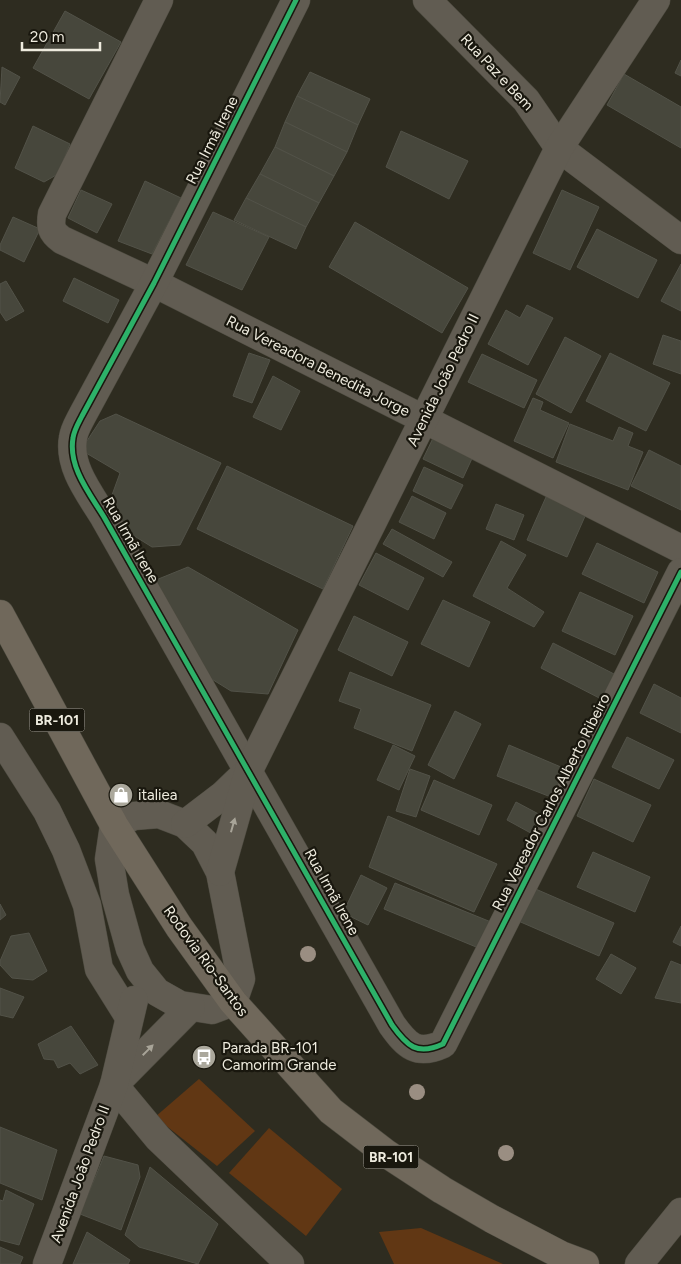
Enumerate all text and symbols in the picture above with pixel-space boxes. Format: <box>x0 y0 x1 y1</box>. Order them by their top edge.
scale bar <box>22 20 100 52</box>
text: 20 m <box>30 28 64 46</box>
street label: Rua Paz e Bem <box>457 30 537 114</box>
street label: Rua Irmã Irene <box>182 93 242 187</box>
street label: Avenida João Pedro II <box>403 311 483 449</box>
street label: Rua Vereadora Benedita Jorge <box>223 312 413 420</box>
street label: Rua Irmã Irene <box>99 494 163 586</box>
street label: Rua Vereador Carlos Alberto Ribeiro <box>488 690 614 914</box>
road number: BR-101 <box>30 708 84 732</box>
shop icon: italiea <box>108 782 134 808</box>
place label: italiea <box>138 786 177 804</box>
one-way arrow <box>229 817 237 833</box>
street label: Rua Irmã Irene <box>301 846 363 938</box>
street label: Rodovia Rio-Santos <box>160 902 252 1020</box>
place label: Parada BR-101 Camorim Grande <box>222 1039 336 1074</box>
bus stop icon: Parada BR-101 Camorim Grande <box>191 1044 217 1070</box>
one-way arrow <box>142 1045 154 1057</box>
street label: Avenida João Pedro II <box>47 1103 113 1245</box>
road number: BR-101 <box>364 1146 418 1168</box>

